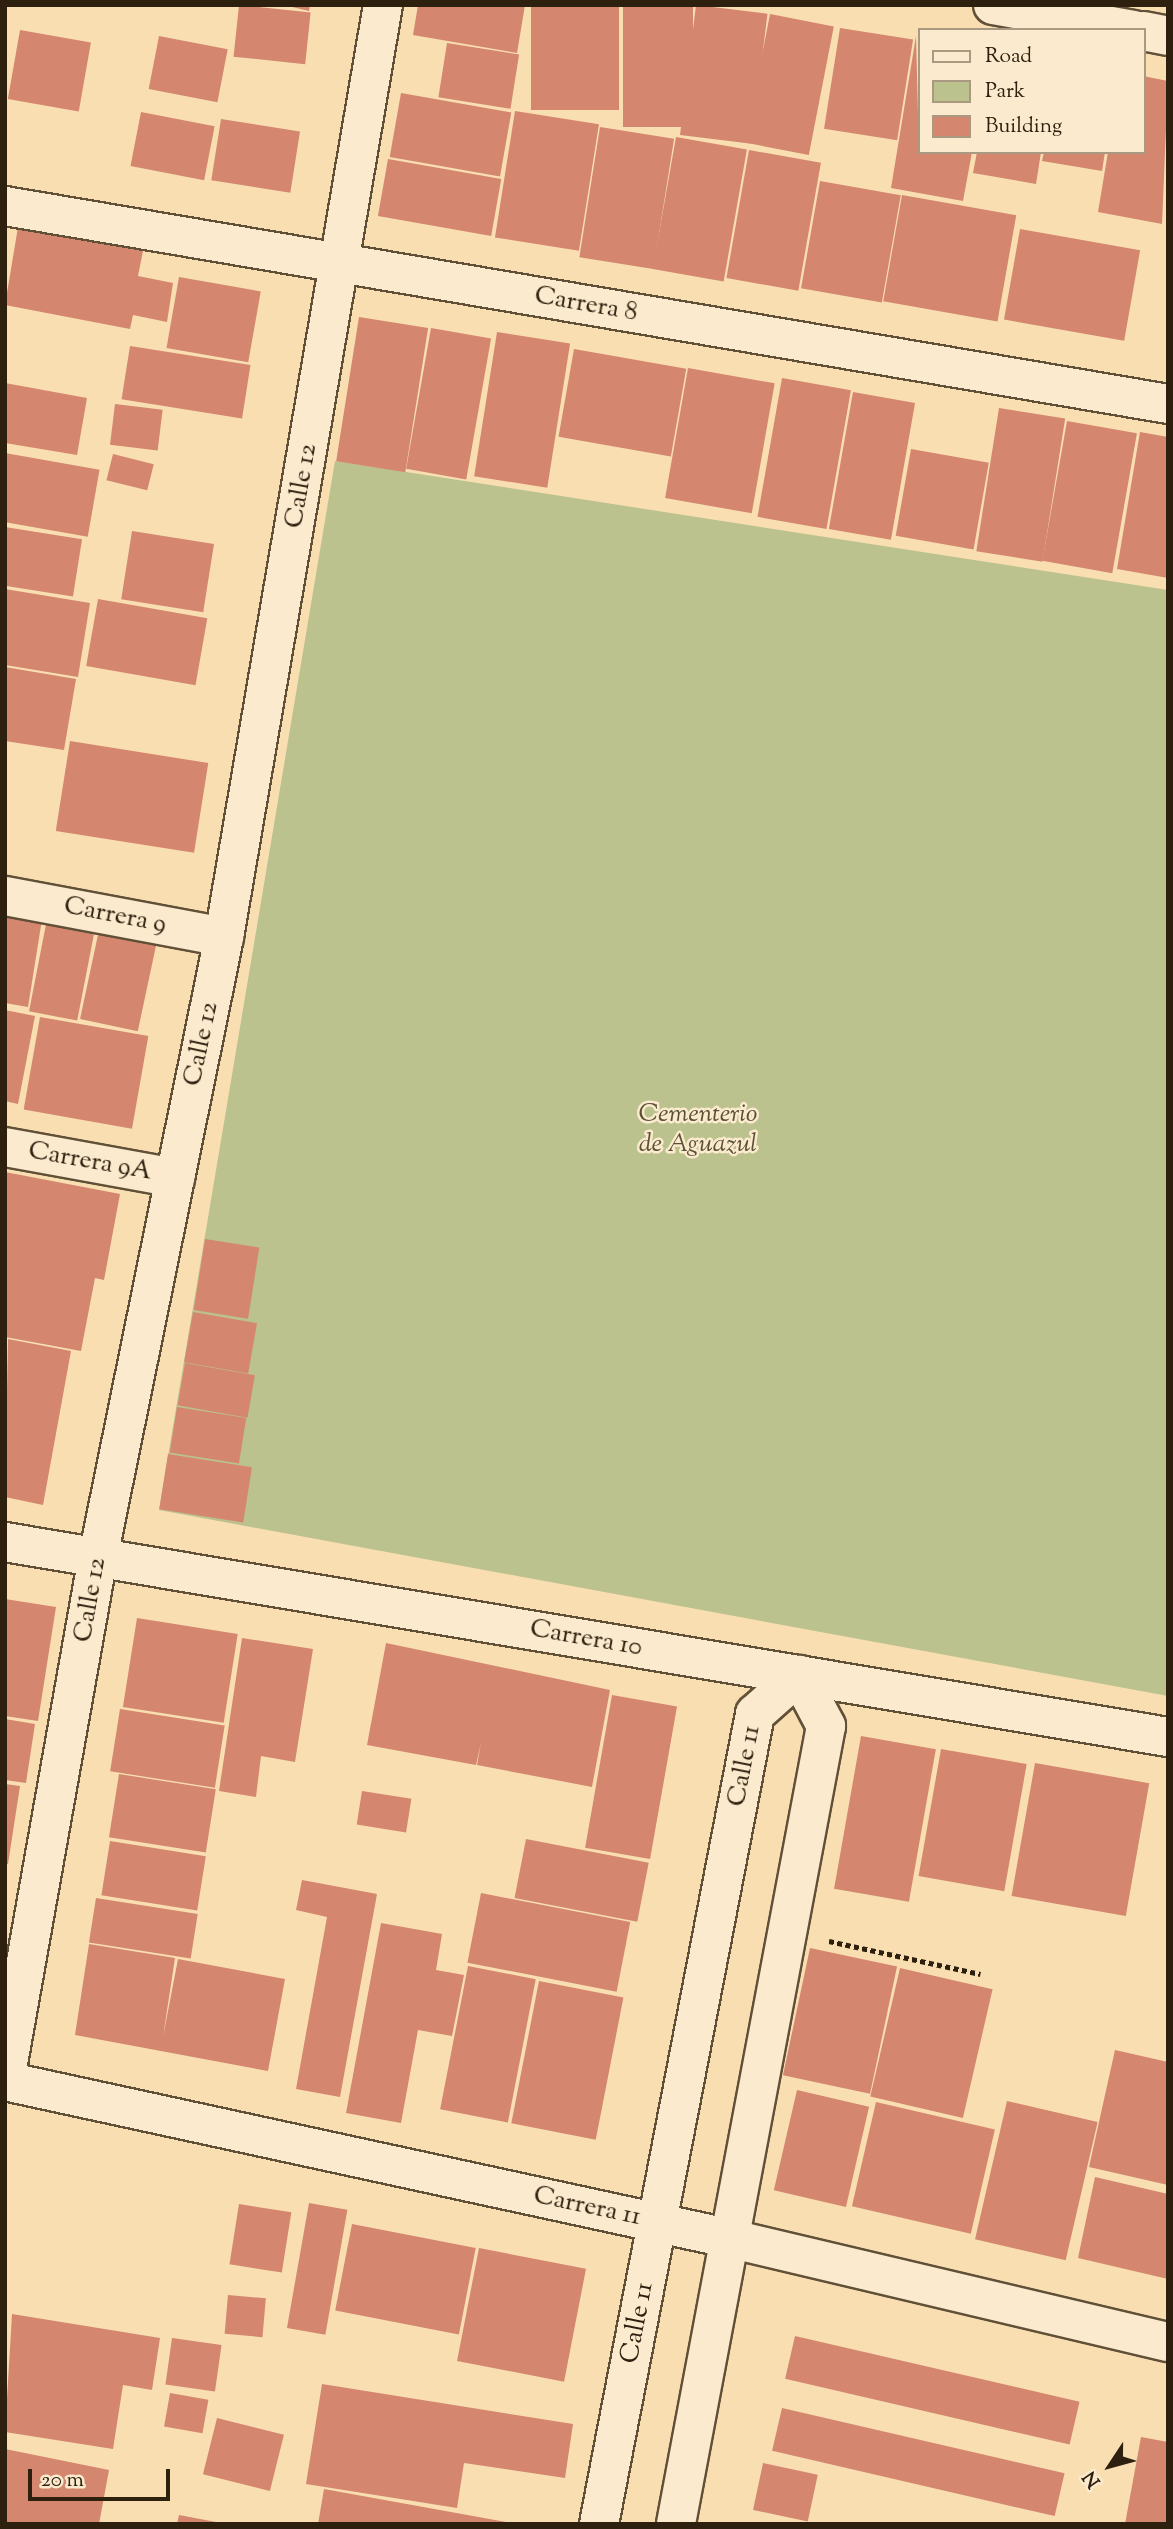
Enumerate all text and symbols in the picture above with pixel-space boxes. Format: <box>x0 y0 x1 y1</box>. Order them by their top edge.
legend <box>918 28 1145 154</box>
text: Road <box>985 42 1032 72</box>
text: Park <box>985 77 1025 107</box>
text: Building <box>985 112 1062 142</box>
street label: Carrera 8 <box>532 281 640 329</box>
street label: Calle 12 <box>279 441 325 531</box>
street label: Carrera 9 <box>61 891 169 941</box>
street label: Calle 12 <box>178 999 226 1089</box>
park label: Cementerio de Aguazul <box>639 1099 757 1160</box>
street label: Carrera 9A <box>26 1136 154 1188</box>
street label: Calle 12 <box>68 1555 114 1645</box>
street label: Carrera 10 <box>527 1614 645 1664</box>
street label: Calle 11 <box>722 1723 768 1809</box>
street label: Carrera 11 <box>531 2180 643 2234</box>
street label: Calle 11 <box>615 2280 661 2366</box>
north arrow <box>1075 2431 1145 2501</box>
scale bar <box>32 2456 173 2500</box>
text: N <box>1077 2465 1108 2493</box>
text: 20 m <box>41 2466 84 2496</box>

